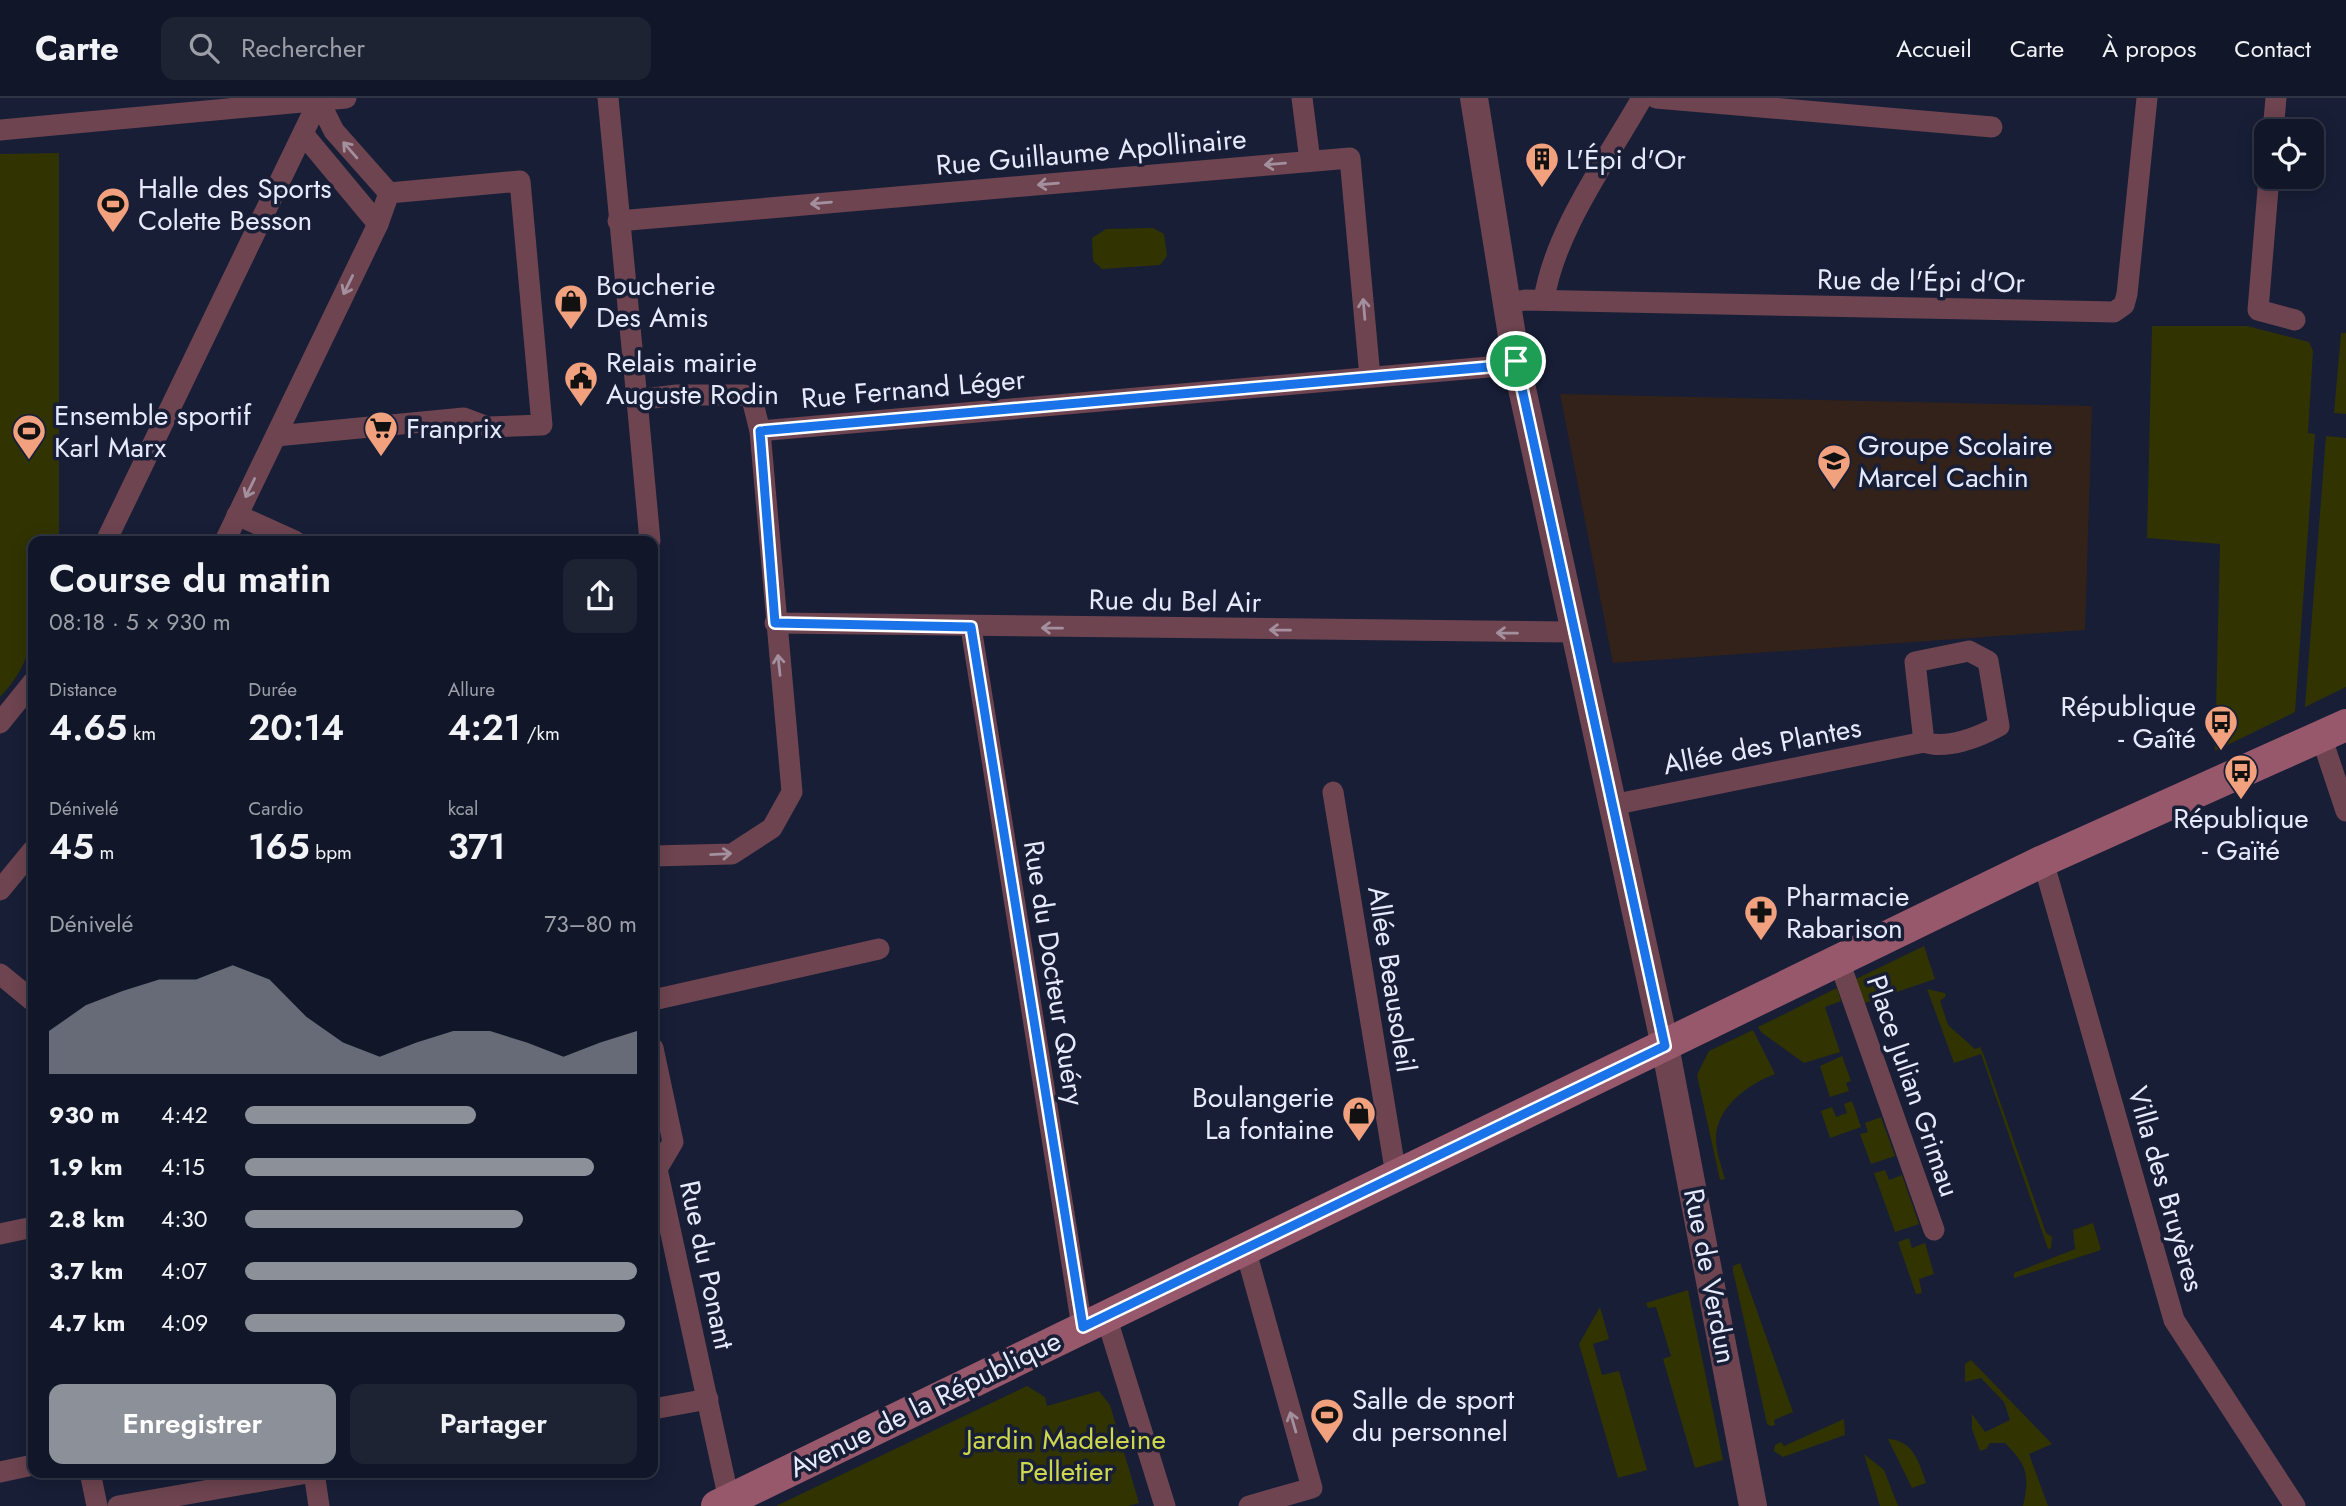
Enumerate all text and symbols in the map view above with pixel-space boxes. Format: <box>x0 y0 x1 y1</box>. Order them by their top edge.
search box <box>161 17 651 80</box>
text: Carte <box>35 25 119 72</box>
icon: search <box>185 29 223 67</box>
text: Rechercher <box>241 29 365 67</box>
text: Accueil <box>1896 31 1972 66</box>
text: Carte <box>2010 31 2064 66</box>
text: À propos <box>2102 31 2196 66</box>
text: Contact <box>2234 31 2311 66</box>
street label: Rue Guillaume Apollinaire <box>934 118 1248 186</box>
map controls <box>2254 119 2324 189</box>
button: locate <box>2254 119 2324 189</box>
place label: L'Épi d'Or <box>1566 139 1686 180</box>
building icon: L'Épi d'Or <box>1523 140 1561 189</box>
one-way arrow <box>342 141 358 159</box>
one-way arrow <box>1264 158 1287 171</box>
place label: Halle des Sports Colette Besson <box>138 168 331 241</box>
one-way arrow <box>1037 178 1060 191</box>
sports icon: Halle des Sports Colette Besson <box>94 185 132 234</box>
one-way arrow <box>811 197 833 210</box>
street label: Rue de l'Épi d'Or <box>1817 259 2026 303</box>
place label: Boucherie Des Amis <box>596 265 715 338</box>
one-way arrow <box>341 275 354 296</box>
shop icon: Boucherie Des Amis <box>552 282 590 331</box>
one-way arrow <box>1357 298 1370 321</box>
pin <box>1486 331 1546 391</box>
place label: Relais mairie Auguste Rodin <box>606 342 779 415</box>
icon: arrive <box>1497 342 1535 380</box>
public building icon: Relais mairie Auguste Rodin <box>562 359 600 408</box>
street label: Rue Fernand Léger <box>799 359 1027 419</box>
place label: Ensemble sportif Karl Marx <box>54 395 252 468</box>
place label: Franprix <box>406 408 502 449</box>
supermarket icon: Franprix <box>362 409 400 458</box>
sports icon: Ensemble sportif Karl Marx <box>10 412 48 461</box>
place label: Groupe Scolaire Marcel Cachin <box>1858 425 2052 498</box>
school or university icon: Groupe Scolaire Marcel Cachin <box>1815 442 1853 491</box>
one-way arrow <box>243 477 257 498</box>
text: Course du matin <box>49 551 331 606</box>
button: share <box>563 559 637 633</box>
street label: Rue du Bel Air <box>1088 579 1262 623</box>
text: 08:18 · 5 × 930 m <box>49 605 231 639</box>
one-way arrow <box>1041 621 1064 635</box>
one-way arrow <box>1269 624 1292 637</box>
one-way arrow <box>1496 626 1519 640</box>
one-way arrow <box>772 654 785 677</box>
text: Distance <box>49 676 117 703</box>
text: Durée <box>248 676 297 703</box>
text: Allure <box>448 676 495 703</box>
place label: République - Gaîté <box>2060 686 2196 759</box>
text: 4.65 <box>49 703 127 753</box>
text: 20:14 <box>248 703 344 753</box>
text: 4:21 <box>448 703 521 753</box>
bus stop icon: République - Gaîté <box>2202 703 2240 752</box>
street label: Allée des Plantes <box>1659 707 1865 785</box>
text: km <box>127 720 156 747</box>
text: /km <box>521 720 560 747</box>
bus stop icon: République - Gaïté <box>2222 752 2260 801</box>
text: Dénivelé <box>49 795 119 822</box>
text: Cardio <box>248 795 303 822</box>
text: kcal <box>448 795 478 822</box>
place label: République - Gaïté <box>2173 798 2309 871</box>
text: 45 <box>49 822 94 872</box>
text: 165 <box>248 822 310 872</box>
text: 371 <box>448 822 505 872</box>
street label: Rue du Docteur Quéry <box>1013 838 1095 1109</box>
text: m <box>94 839 114 866</box>
text: bpm <box>310 839 352 866</box>
one-way arrow <box>709 847 732 860</box>
place label: Pharmacie Rabarison <box>1786 876 1910 949</box>
street label: Allée Beausoleil <box>1357 883 1427 1075</box>
pharmacy icon: Pharmacie Rabarison <box>1742 893 1780 942</box>
text: Dénivelé <box>49 907 133 941</box>
text: 73–80 m <box>544 907 637 941</box>
street label: Place Julian Grimau <box>1856 970 1970 1202</box>
place label: Boulangerie La fontaine <box>1192 1077 1334 1150</box>
street label: Villa des Bruyères <box>2117 1082 2215 1296</box>
shop icon: Boulangerie La fontaine <box>1340 1094 1378 1143</box>
text: 930 m <box>49 1098 120 1132</box>
text: 4:42 <box>161 1098 208 1132</box>
text: 1.9 km <box>49 1150 123 1184</box>
text: 4:15 <box>161 1150 205 1184</box>
street label: Rue du Ponant <box>669 1177 745 1353</box>
street label: Rue de Verdun <box>1673 1185 1747 1367</box>
text: 2.8 km <box>49 1202 125 1236</box>
text: 4:30 <box>161 1202 208 1236</box>
text: 3.7 km <box>49 1254 123 1288</box>
text: 4:07 <box>161 1254 207 1288</box>
text: 4.7 km <box>49 1306 125 1340</box>
text: 4:09 <box>161 1306 208 1340</box>
street label: Avenue de la République <box>782 1320 1068 1488</box>
place label: Salle de sport du personnel <box>1352 1379 1514 1452</box>
button: Enregistrer <box>49 1384 336 1464</box>
button: Partager <box>350 1384 637 1464</box>
sports icon: Salle de sport du personnel <box>1308 1396 1346 1445</box>
one-way arrow <box>1286 1411 1299 1434</box>
park label: Jardin Madeleine Pelletier <box>962 1419 1166 1492</box>

